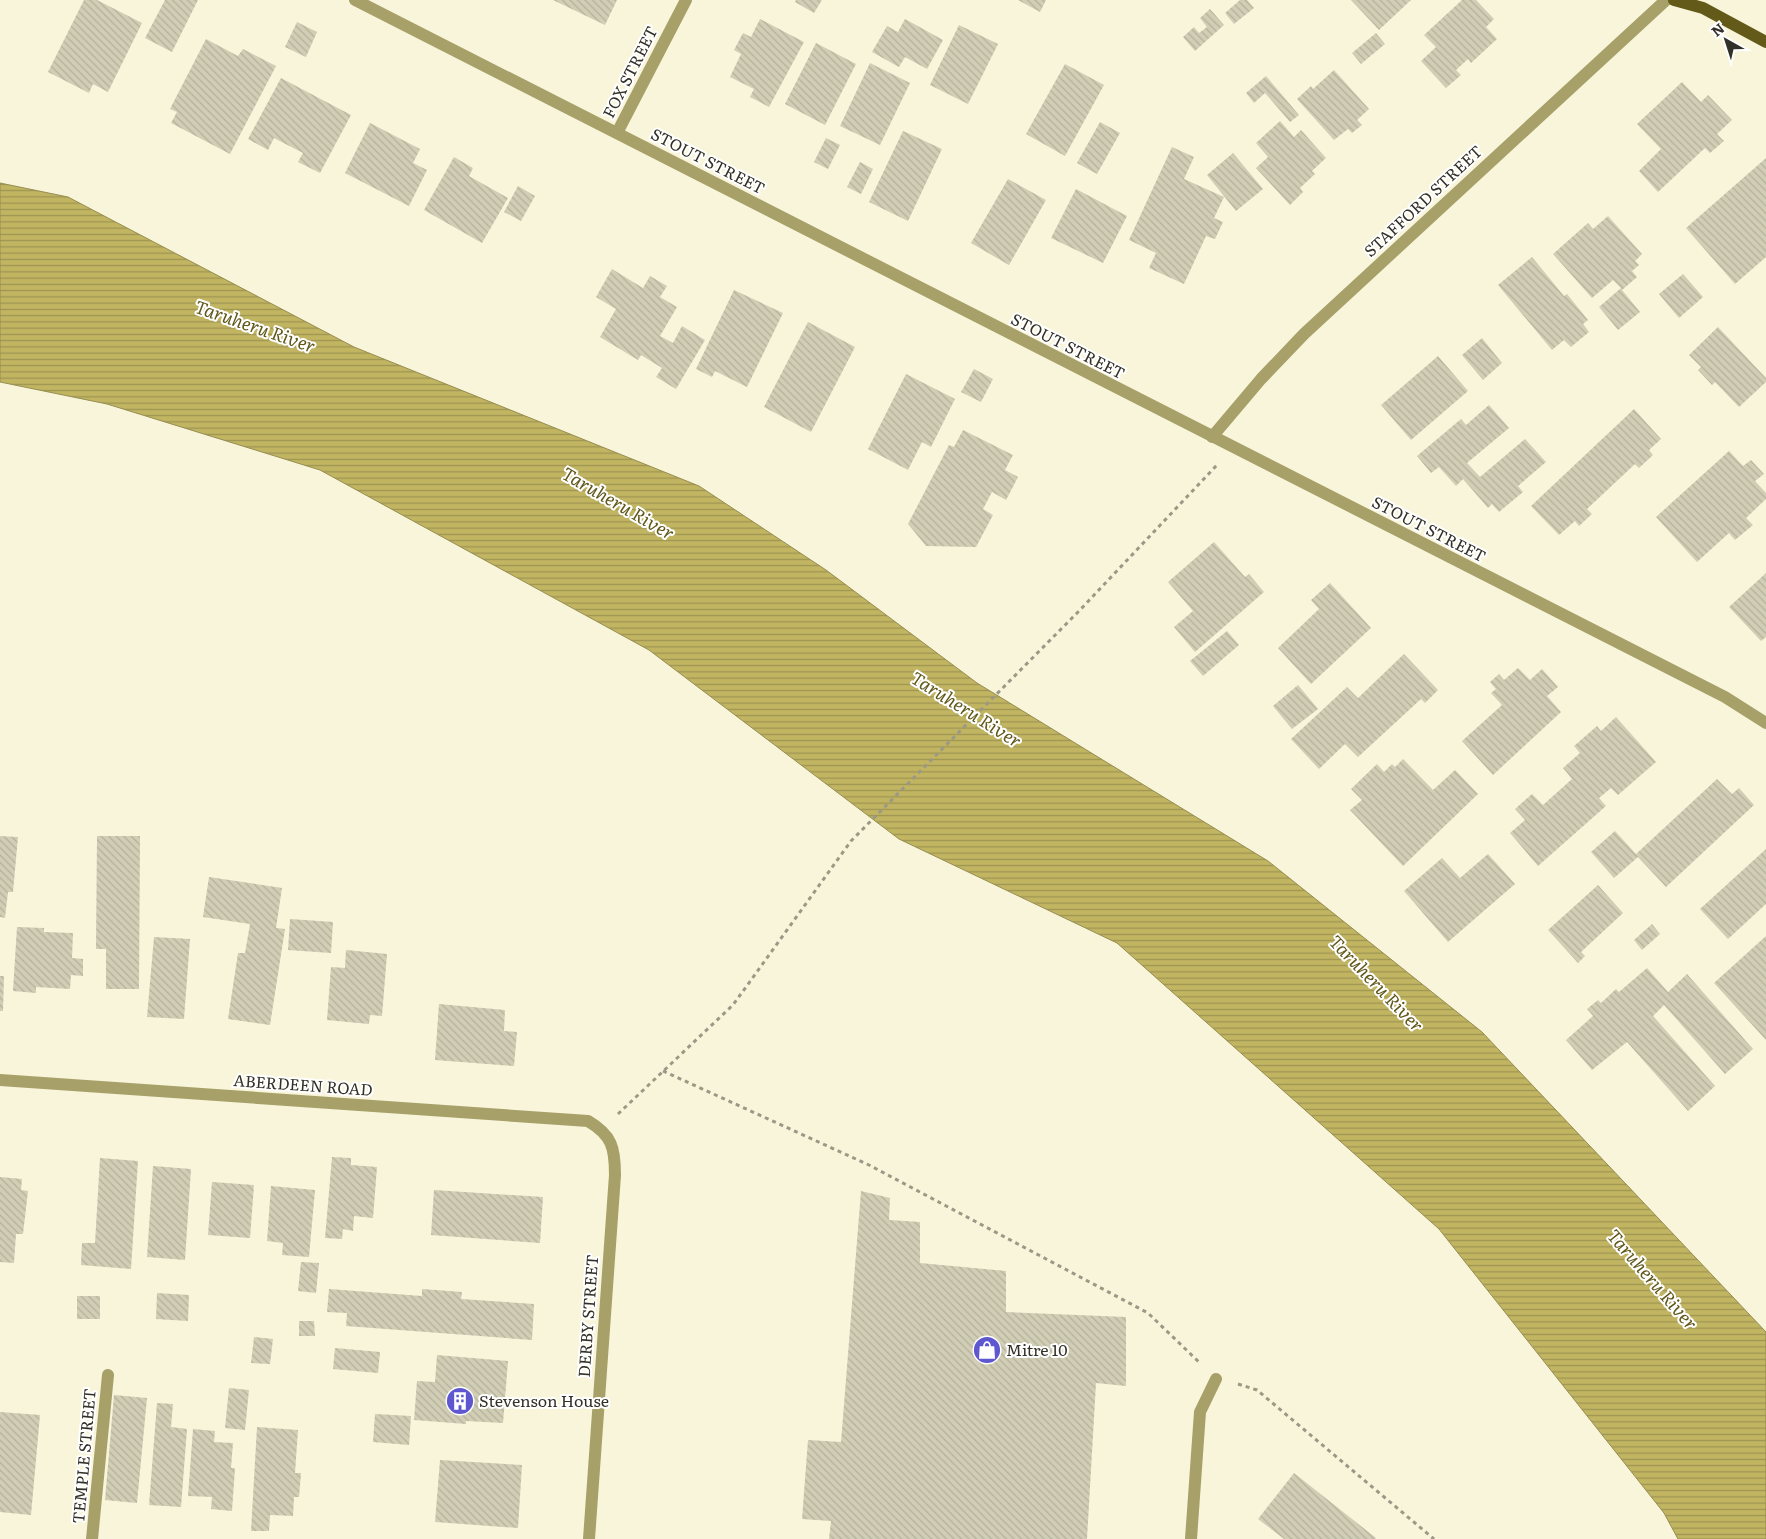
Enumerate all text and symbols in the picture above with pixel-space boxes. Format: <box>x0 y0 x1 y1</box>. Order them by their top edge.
north arrow <box>1701 15 1751 65</box>
text: N <box>1706 17 1728 41</box>
street label: FOX STREET <box>596 21 663 122</box>
street label: STOUT STREET <box>647 121 770 199</box>
street label: STAFFORD STREET <box>1358 139 1487 262</box>
water label: Taruheru River <box>192 292 319 359</box>
street label: STOUT STREET <box>1007 306 1130 384</box>
water label: Taruheru River <box>558 460 680 546</box>
street label: STOUT STREET <box>1368 489 1491 567</box>
water label: Taruheru River <box>906 664 1027 753</box>
water label: Taruheru River <box>1324 928 1430 1038</box>
street label: ABERDEEN ROAD <box>233 1067 374 1101</box>
water label: Taruheru River <box>1602 1223 1705 1335</box>
street label: DERBY STREET <box>571 1254 603 1378</box>
shop icon: Mitre 10 <box>972 1335 1002 1365</box>
place label: Mitre 10 <box>1006 1337 1068 1361</box>
building icon: Stevenson House <box>445 1386 475 1416</box>
street label: TEMPLE STREET <box>65 1387 101 1525</box>
place label: Stevenson House <box>479 1388 609 1412</box>

